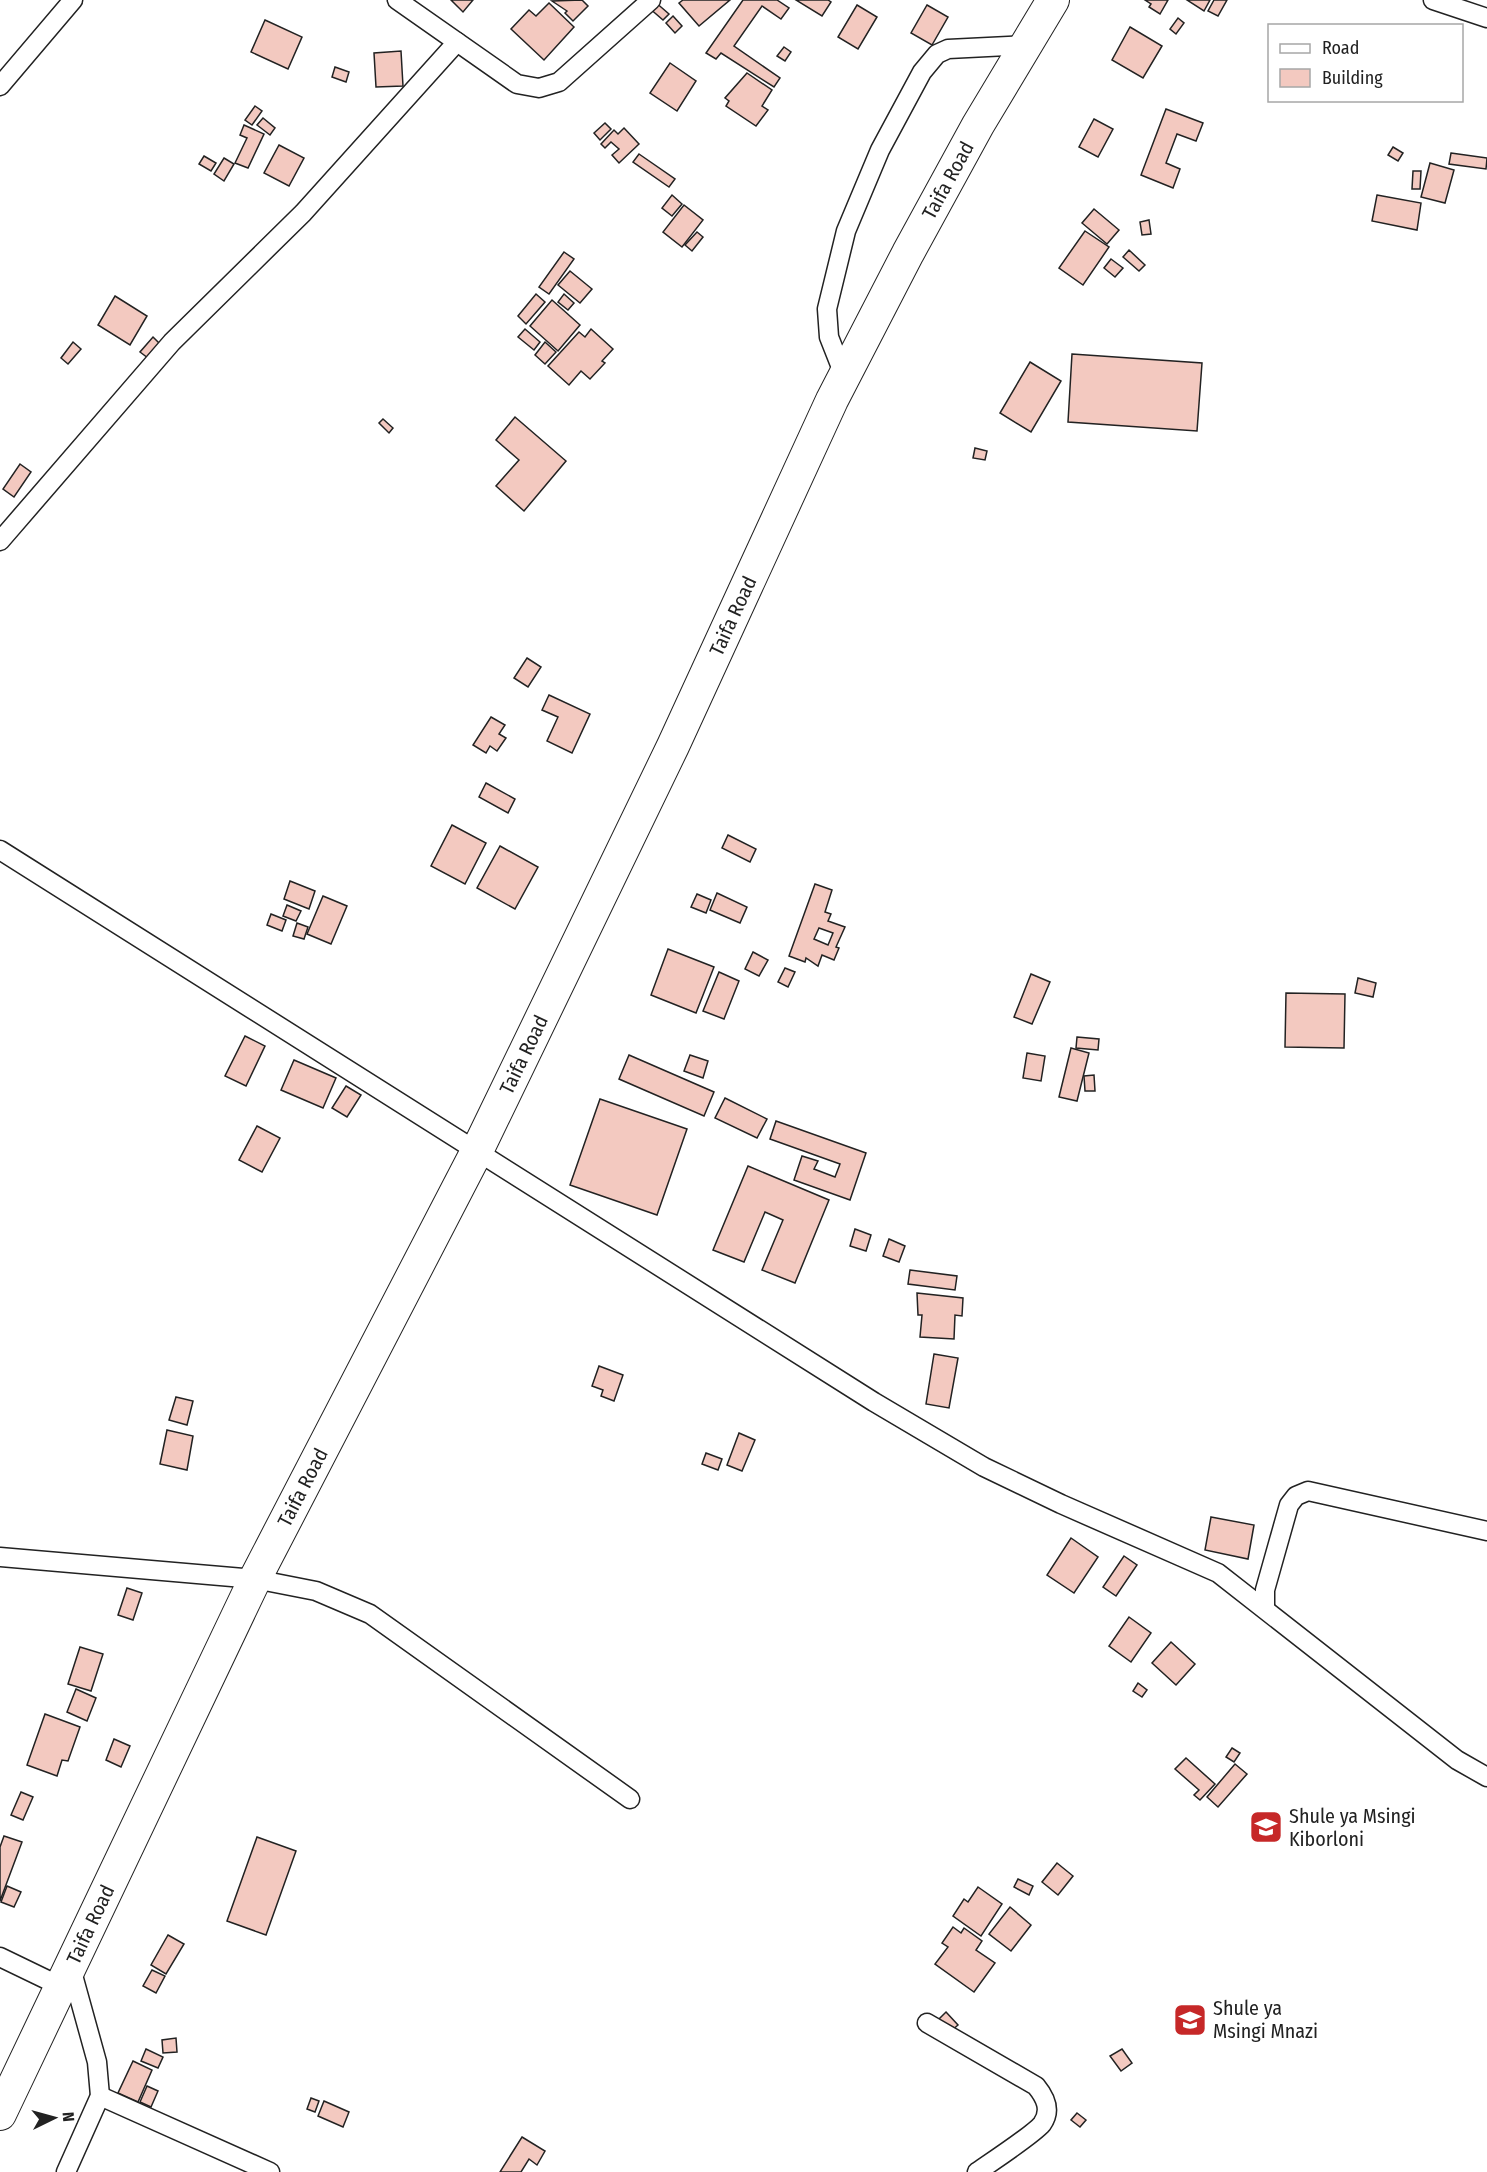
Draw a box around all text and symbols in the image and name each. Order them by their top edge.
legend [1268,24,1463,102]
text: Road [1322,37,1359,59]
text: Building [1322,67,1383,89]
street label: Taifa Road [917,137,979,223]
street label: Taifa Road [704,572,761,659]
street label: Taifa Road [494,1011,553,1098]
street label: Taifa Road [272,1444,333,1530]
place label: Shule ya Msingi Kiborloni [1289,1804,1416,1851]
school or university icon: Shule ya Msingi Kiborloni [1248,1809,1284,1845]
street label: Taifa Road [61,1881,119,1968]
place label: Shule ya Msingi Mnazi [1213,1996,1318,2043]
school or university icon: Shule ya Msingi Mnazi [1172,2002,1208,2038]
north arrow [24,2088,84,2148]
text: N [59,2111,78,2122]

